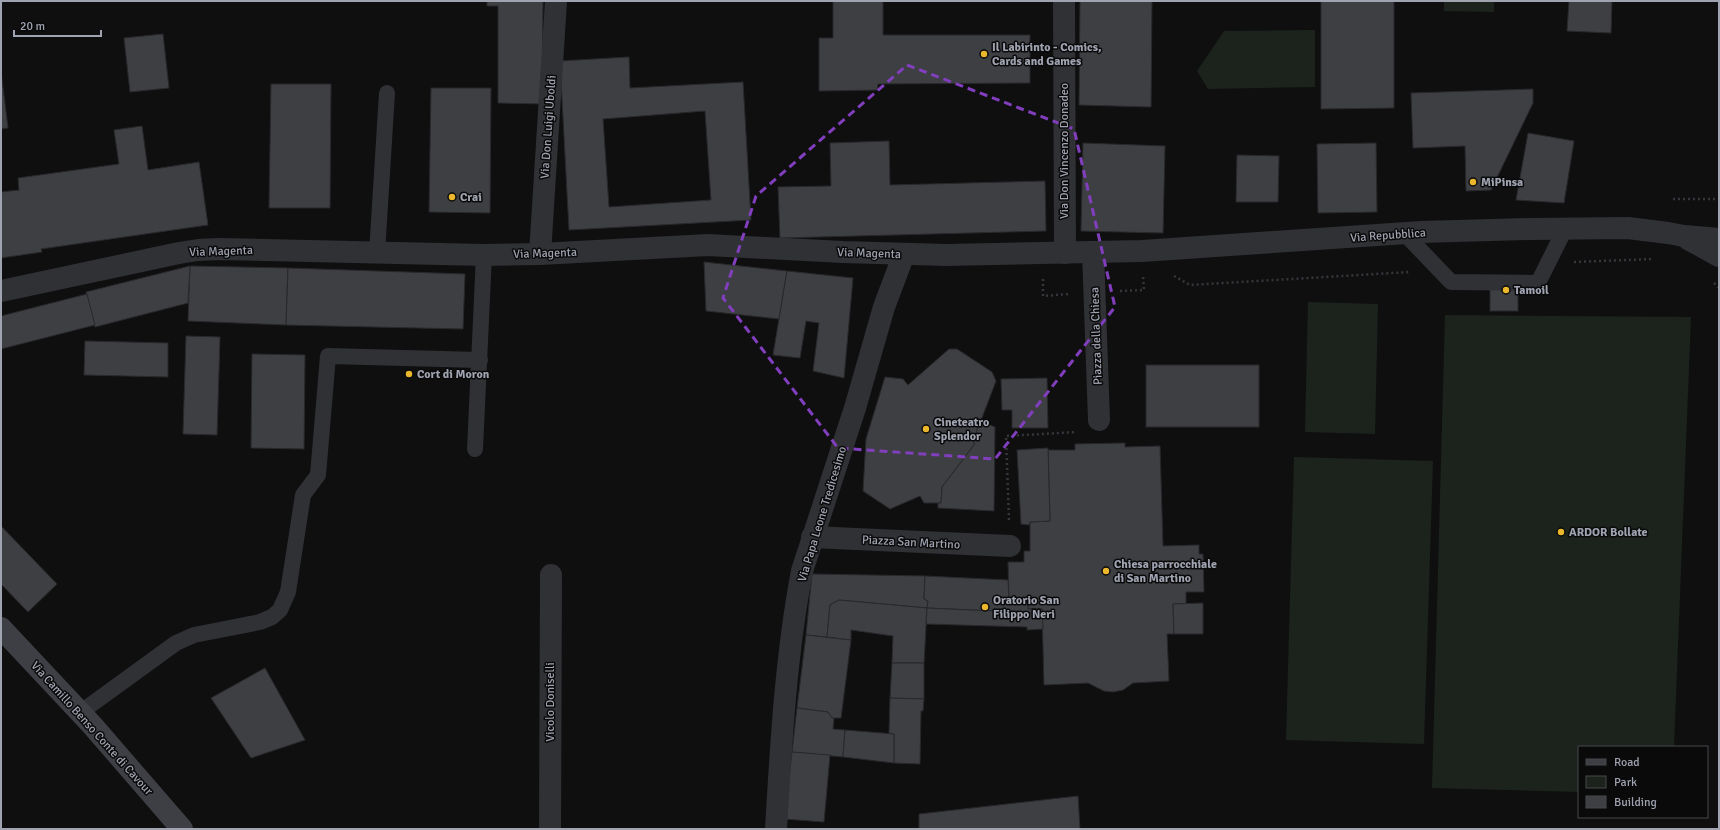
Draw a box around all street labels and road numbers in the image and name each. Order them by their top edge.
street label: Via Don Luigi Uboldi [537,75,560,179]
street label: Via Don Vincenzo Donadeo [1057,83,1072,219]
street label: Via Repubblica [1350,225,1426,246]
street label: Via Magenta [189,243,253,260]
street label: Via Magenta [513,245,577,262]
street label: Via Magenta [837,245,901,262]
street label: Piazza della Chiesa [1087,287,1106,385]
street label: Via Papa Leone Tredicesimo [795,445,850,584]
street label: Piazza San Martino [862,532,960,553]
street label: Via Camillo Benso Conte di Cavour [27,658,156,799]
street label: Vicolo Doniselli [543,662,558,742]

